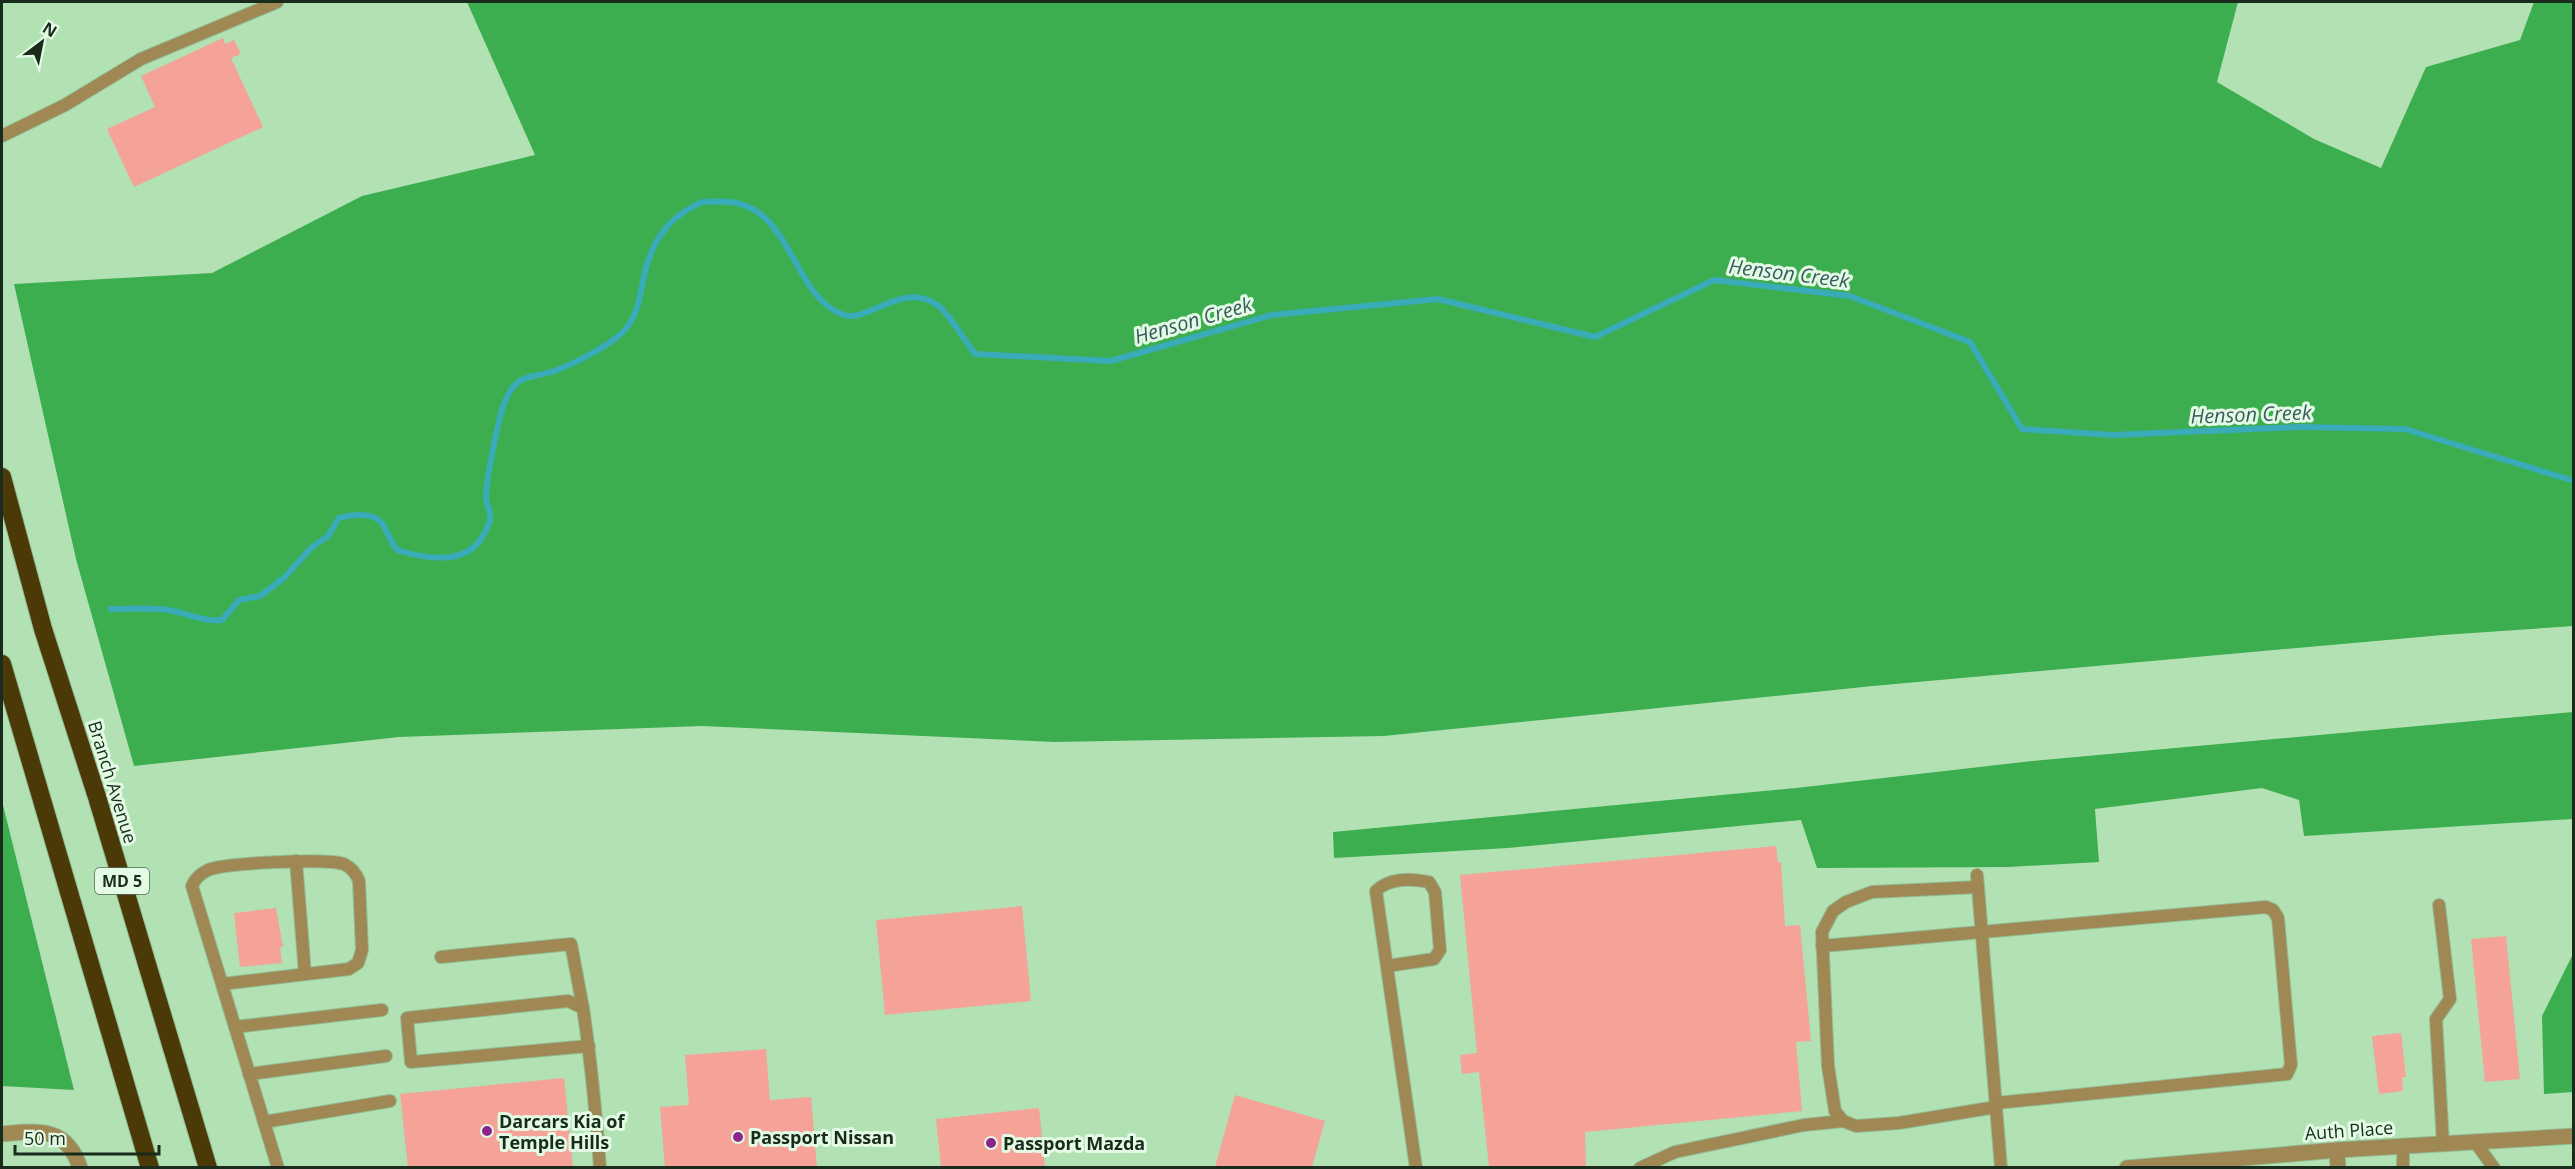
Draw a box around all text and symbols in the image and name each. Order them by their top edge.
north arrow [12,12,72,72]
text: N [39,17,61,42]
water label: Henson Creek [1727,252,1852,294]
water label: Henson Creek [1131,290,1256,350]
water label: Henson Creek [2190,398,2313,430]
street label: Branch Avenue [83,718,143,846]
road number: MD 5 [95,868,149,894]
place label: Darcars Kia of Temple Hills [499,1109,625,1154]
street label: Auth Place [2304,1115,2394,1145]
scale bar [15,1118,159,1156]
marker: Darcars Kia of Temple Hills [480,1124,494,1138]
place label: Passport Nissan [750,1125,894,1149]
text: 50 m [24,1126,66,1150]
marker: Passport Nissan [731,1130,745,1144]
place label: Passport Mazda [1003,1131,1145,1155]
marker: Passport Mazda [984,1136,998,1150]

